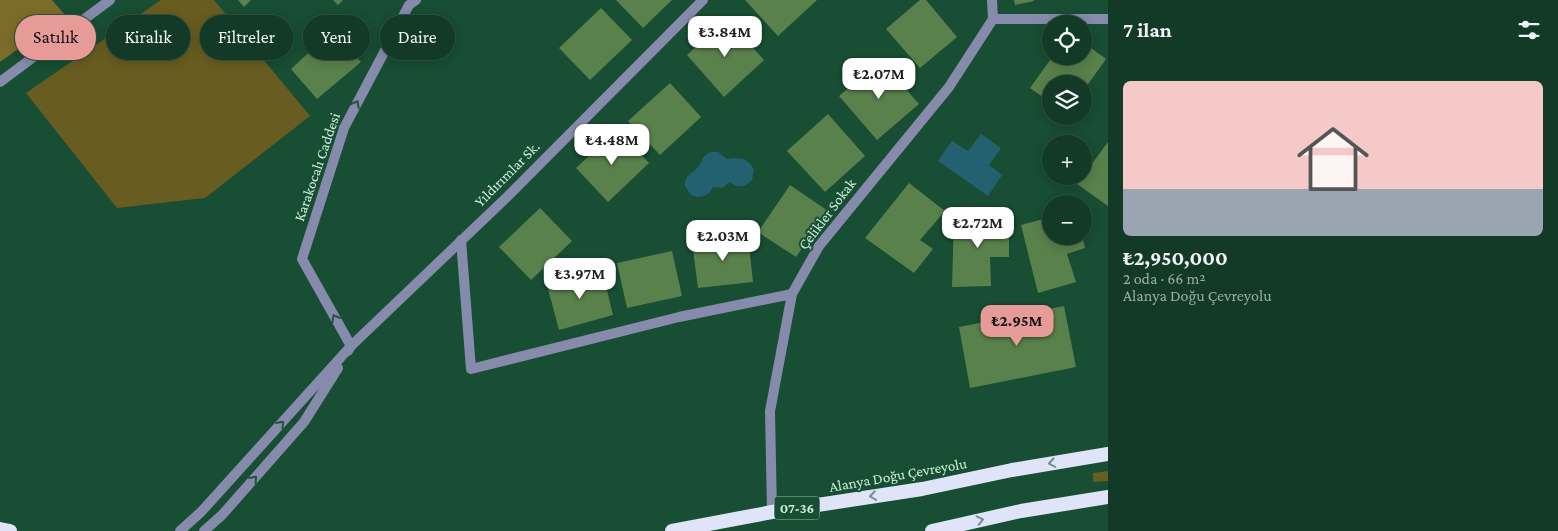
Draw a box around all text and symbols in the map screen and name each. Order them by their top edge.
chip: Satılık [15,15,96,60]
chip: Kiralık [106,15,190,60]
chip: Filtreler [200,15,293,60]
chip: Yeni [303,15,370,60]
chip: Daire [380,15,455,60]
pin: ₺3.84M [684,15,766,58]
map controls [1042,15,1092,245]
button: locate [1042,15,1092,65]
icon: filters [1515,16,1543,44]
text: 7 ilan [1123,18,1172,42]
text: ₺3.84M [699,23,751,40]
pin: ₺2.07M [838,58,920,100]
text: ₺2.07M [853,65,905,82]
button: layers [1042,75,1092,125]
one-way arrow [350,101,360,110]
street label: Karakocalı Caddesi [291,111,343,223]
icon: home [1288,114,1378,204]
pin: ₺4.48M [571,124,653,166]
text: ₺4.48M [585,131,639,148]
button: + [1042,135,1092,185]
street label: Yıldırımlar Sk. [471,138,543,210]
street label: Çelikler Sokak [795,175,860,253]
button: − [1042,195,1092,245]
pin: ₺2.72M [937,206,1019,249]
text: ₺2.72M [953,214,1003,231]
pin: ₺2.03M [682,220,764,262]
text: ₺2.03M [697,227,749,244]
text: ₺2,950,000 [1123,246,1228,270]
pin: ₺3.97M [539,258,621,300]
text: ₺3.97M [555,265,605,282]
text: 2 oda · 66 m² [1123,270,1206,287]
text: Alanya Doğu Çevreyolu [1123,287,1272,304]
pin: ₺2.95M [976,304,1058,347]
text: ₺2.95M [992,312,1042,329]
one-way arrow [332,314,342,323]
one-way arrow [275,421,284,430]
street label: Alanya Doğu Çevreyolu [828,455,968,496]
one-way arrow [1047,458,1056,468]
one-way arrow [248,475,257,484]
one-way arrow [869,491,878,501]
road number: 07-36 [774,496,820,520]
one-way arrow [975,515,984,526]

